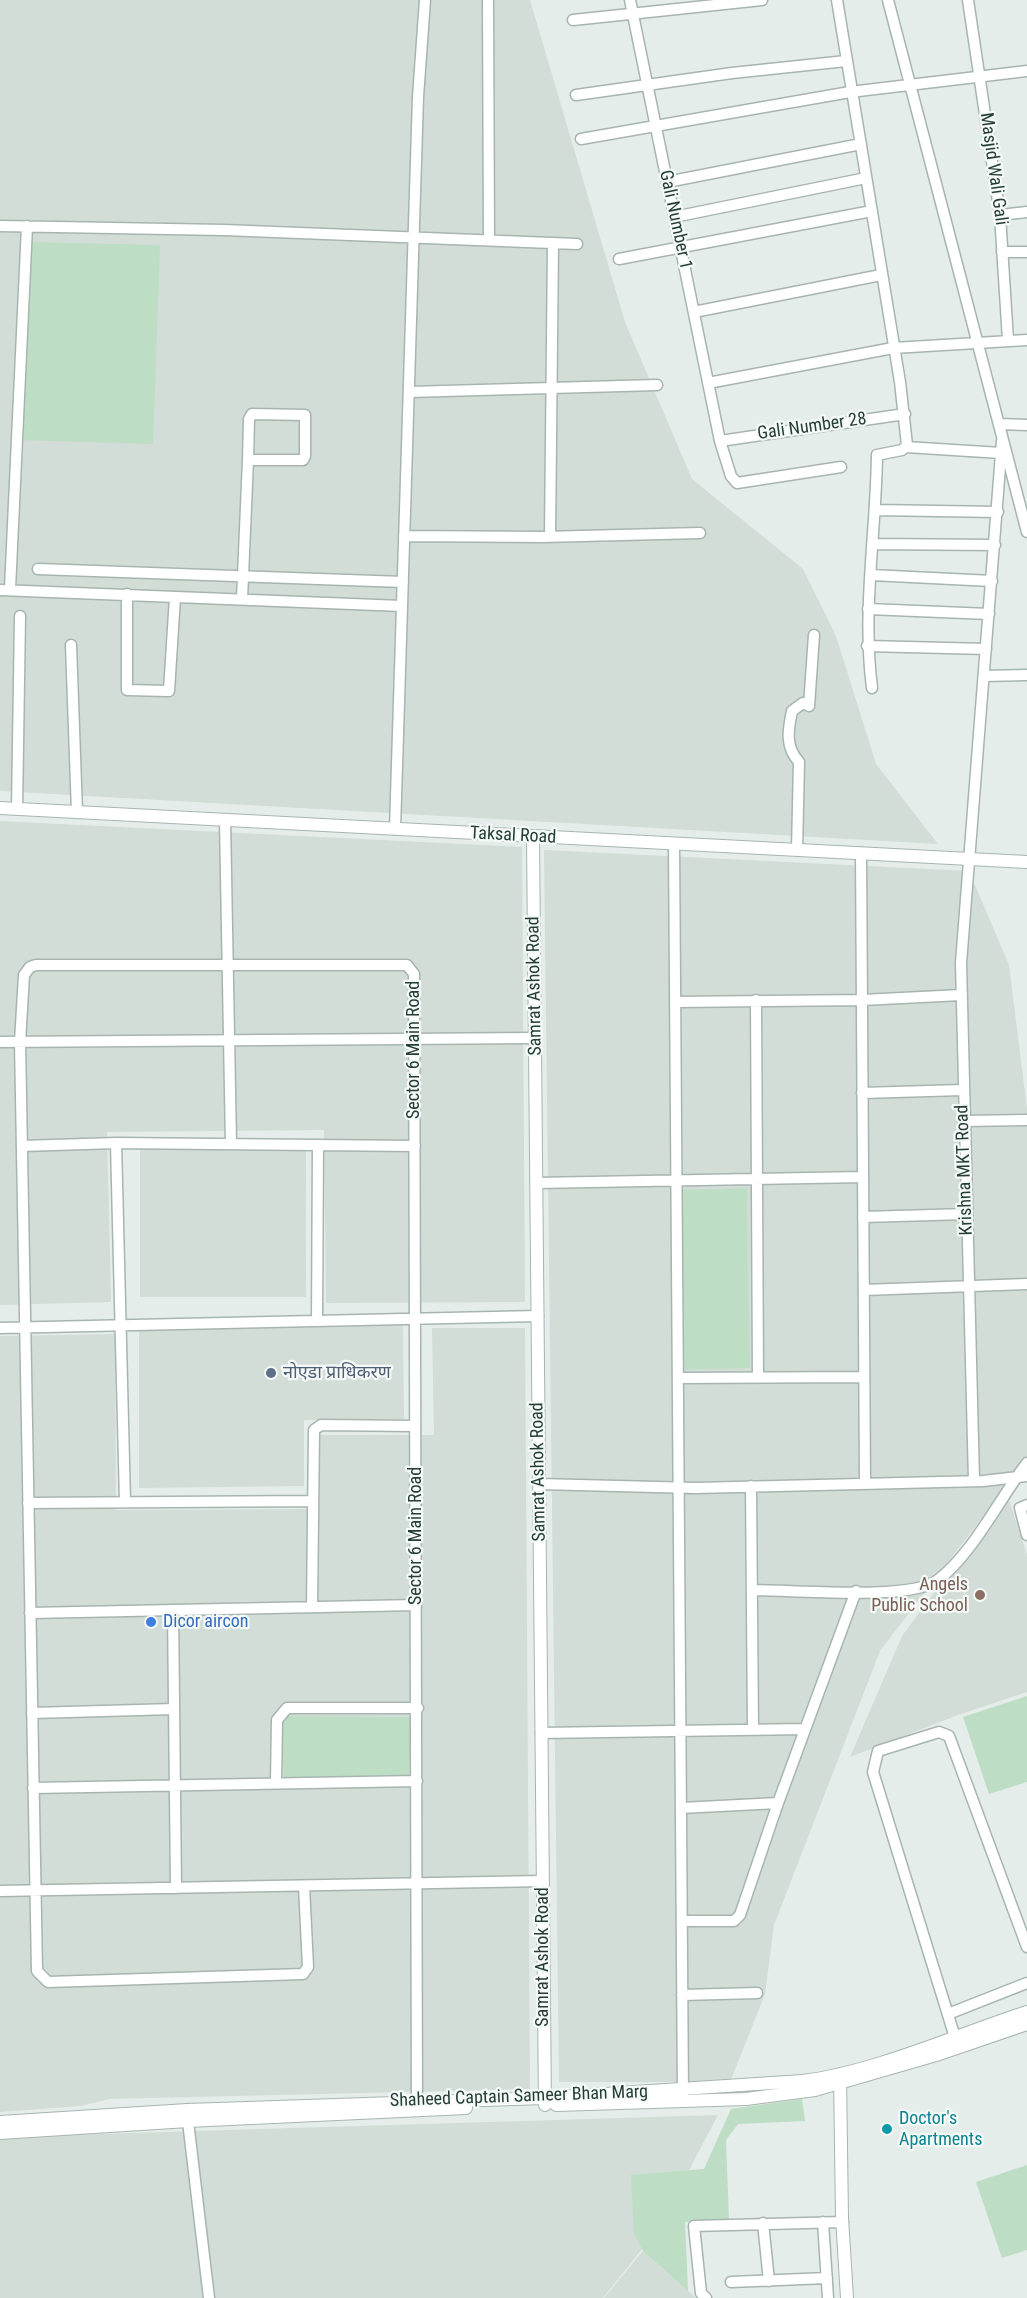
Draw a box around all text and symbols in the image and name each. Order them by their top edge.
street label: Masjid Wali Gali [974,111,1012,227]
street label: Gali Number 1 [654,168,696,272]
street label: Gali Number 28 [756,409,868,445]
street label: Taksal Road [469,823,557,849]
street label: Samrat Ashok Road [523,916,547,1056]
street label: Sector 6 Main Road [403,981,425,1119]
street label: Krishna MKT Road [952,1104,978,1236]
place label: नोएडा प्राधिकरण [283,1362,391,1384]
marker: नोएडा प्राधिकरण [264,1366,278,1380]
street label: Samrat Ashok Road [527,1402,551,1542]
street label: Sector 6 Main Road [405,1467,427,1605]
place label: Angels Public School [871,1574,968,1616]
marker: Angels Public School [973,1588,987,1602]
place label: Dicor aircon [163,1611,249,1633]
marker: Dicor aircon [144,1615,158,1629]
street label: Samrat Ashok Road [532,1887,554,2027]
street label: Shaheed Captain Sameer Bhan Marg [390,2082,648,2112]
place label: Doctor's Apartments [899,2108,982,2150]
marker: Doctor's Apartments [880,2122,894,2136]

